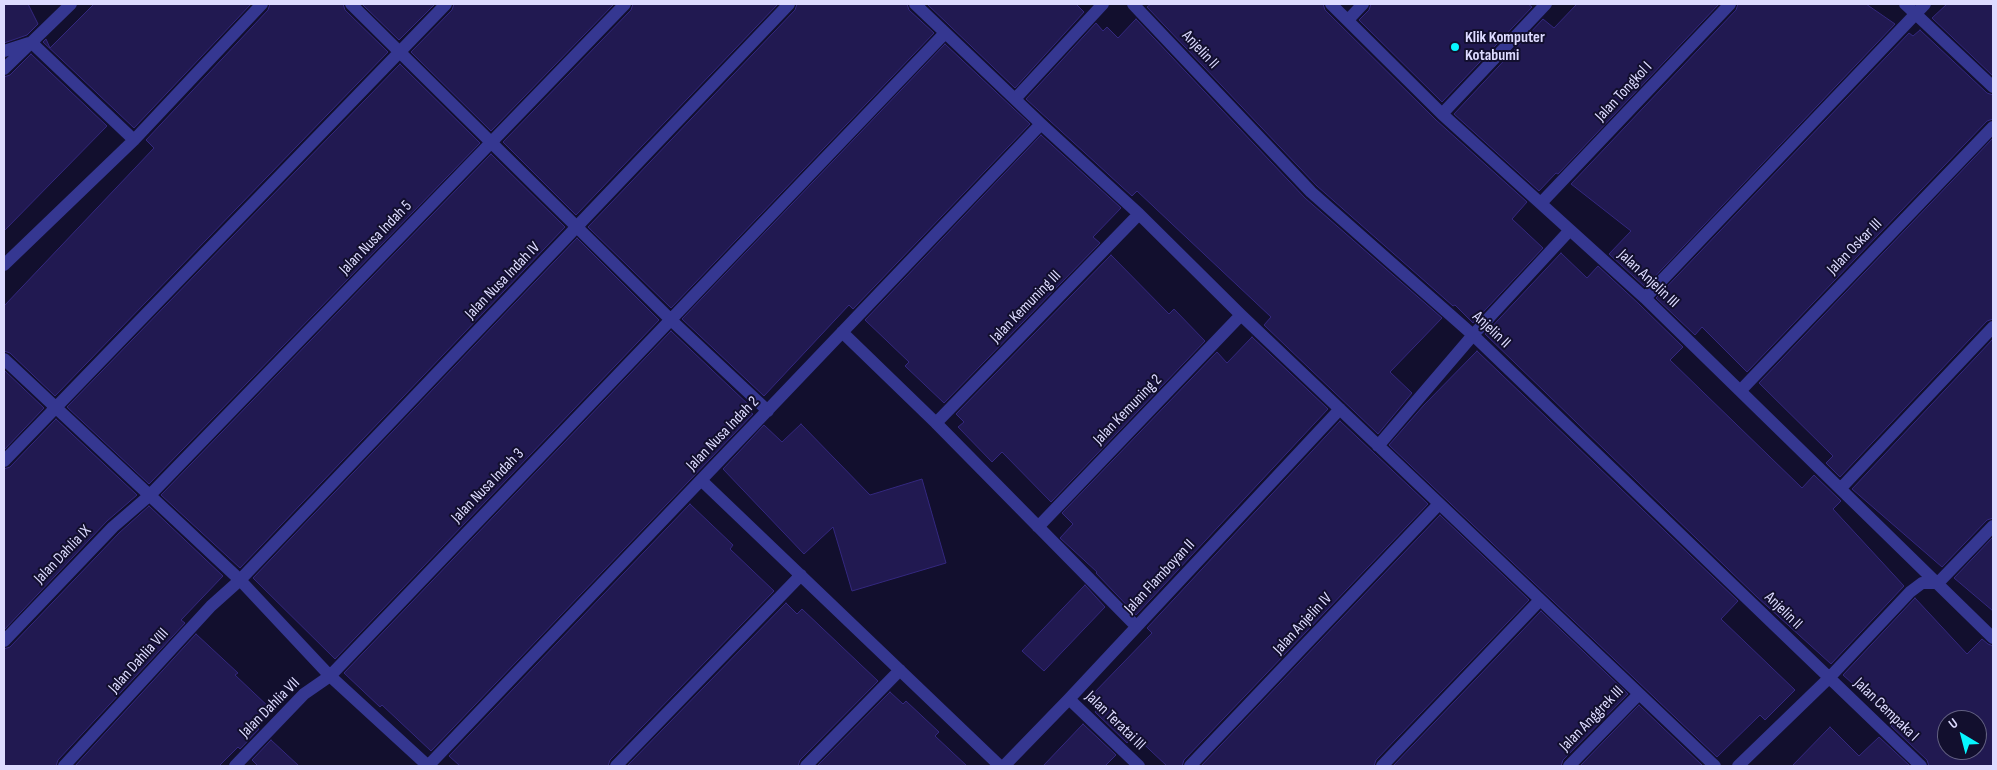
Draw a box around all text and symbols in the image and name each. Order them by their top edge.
street label: Anjelin II [1177,27,1223,73]
place label: Klik Komputer Kotabumi [1465,28,1545,66]
marker: Klik Komputer Kotabumi [1449,41,1461,53]
street label: Jalan Tongkol I [1592,58,1656,126]
street label: Jalan Nusa Indah 5 [336,197,416,279]
street label: Jalan Oskar III [1824,215,1886,279]
street label: Jalan Nusa Indah IV [461,238,545,324]
street label: Jalan Anjelin III [1613,246,1683,312]
street label: Jalan Kemuning III [987,267,1065,347]
street label: Anjelin II [1468,307,1514,353]
street label: Jalan Kemuning 2 [1090,371,1166,449]
street label: Jalan Nusa Indah 2 [683,393,763,475]
street label: Jalan Nusa Indah 3 [448,445,528,527]
street label: Jalan Dahlia IX [30,522,96,588]
street label: Jalan Flamboyan II [1121,536,1199,618]
street label: Anjelin II [1760,588,1806,634]
street label: Jalan Anjelin IV [1270,589,1336,659]
street label: Jalan Dahlia VIII [105,625,173,697]
street label: Jalan Dahlia VII [236,674,304,742]
street label: Jalan Cempaka I [1849,674,1923,746]
street label: Jalan Anggrek III [1556,682,1628,756]
street label: Jalan Teratai III [1081,688,1149,754]
north arrow [1937,710,1987,760]
text: U [1945,714,1961,732]

